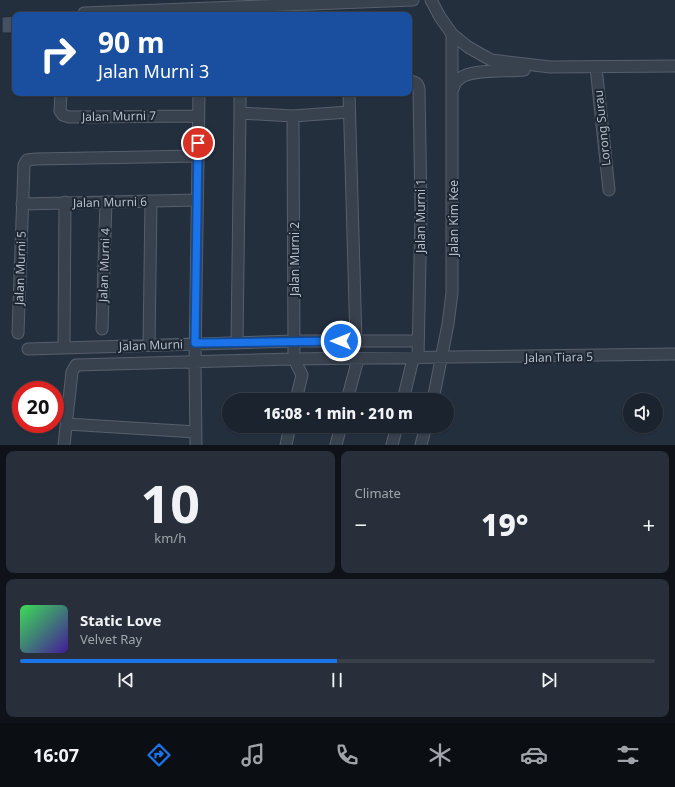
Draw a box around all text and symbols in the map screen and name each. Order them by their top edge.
text: 90 m [98,23,165,61]
icon: right [32,28,84,80]
text: Jalan Murni 3 [98,59,209,83]
street label: Lorong Surau [590,89,614,167]
street label: Jalan Murni 7 [81,107,156,125]
pin [181,126,215,160]
icon: arrive [187,132,209,154]
street label: Jalan Murni 1 [412,179,429,254]
street label: Jalan Kim Kee [445,180,462,257]
street label: Jalan Murni 6 [72,193,147,211]
street label: Jalan Murni 2 [286,222,303,297]
street label: Jalan Murni 4 [94,228,114,303]
street label: Jalan Murni 5 [10,231,30,306]
position arrow [320,320,362,362]
street label: Jalan Murni [118,335,183,355]
street label: Jalan Tiara 5 [524,348,593,366]
speed limit sign: 20 [12,381,64,433]
map controls [623,393,663,433]
button: sound [623,393,663,433]
text: 16:08 · 1 min · 210 m [263,403,413,423]
text: 10 [141,467,200,538]
text: Climate [355,484,401,502]
text: 19° [481,504,528,545]
text: − [355,509,367,539]
text: + [642,509,655,539]
text: km/h [154,529,186,547]
text: Static Love [80,610,161,630]
text: Velvet Ray [80,630,142,648]
icon: previous [115,669,137,691]
icon: pause [326,669,348,691]
icon: next [538,669,560,691]
icon: directions [145,741,173,769]
icon: music [239,741,267,769]
icon: phone [333,741,361,769]
icon: climate [426,741,454,769]
icon: car [520,741,548,769]
icon: filters [614,741,642,769]
text: 16:07 [33,743,79,767]

